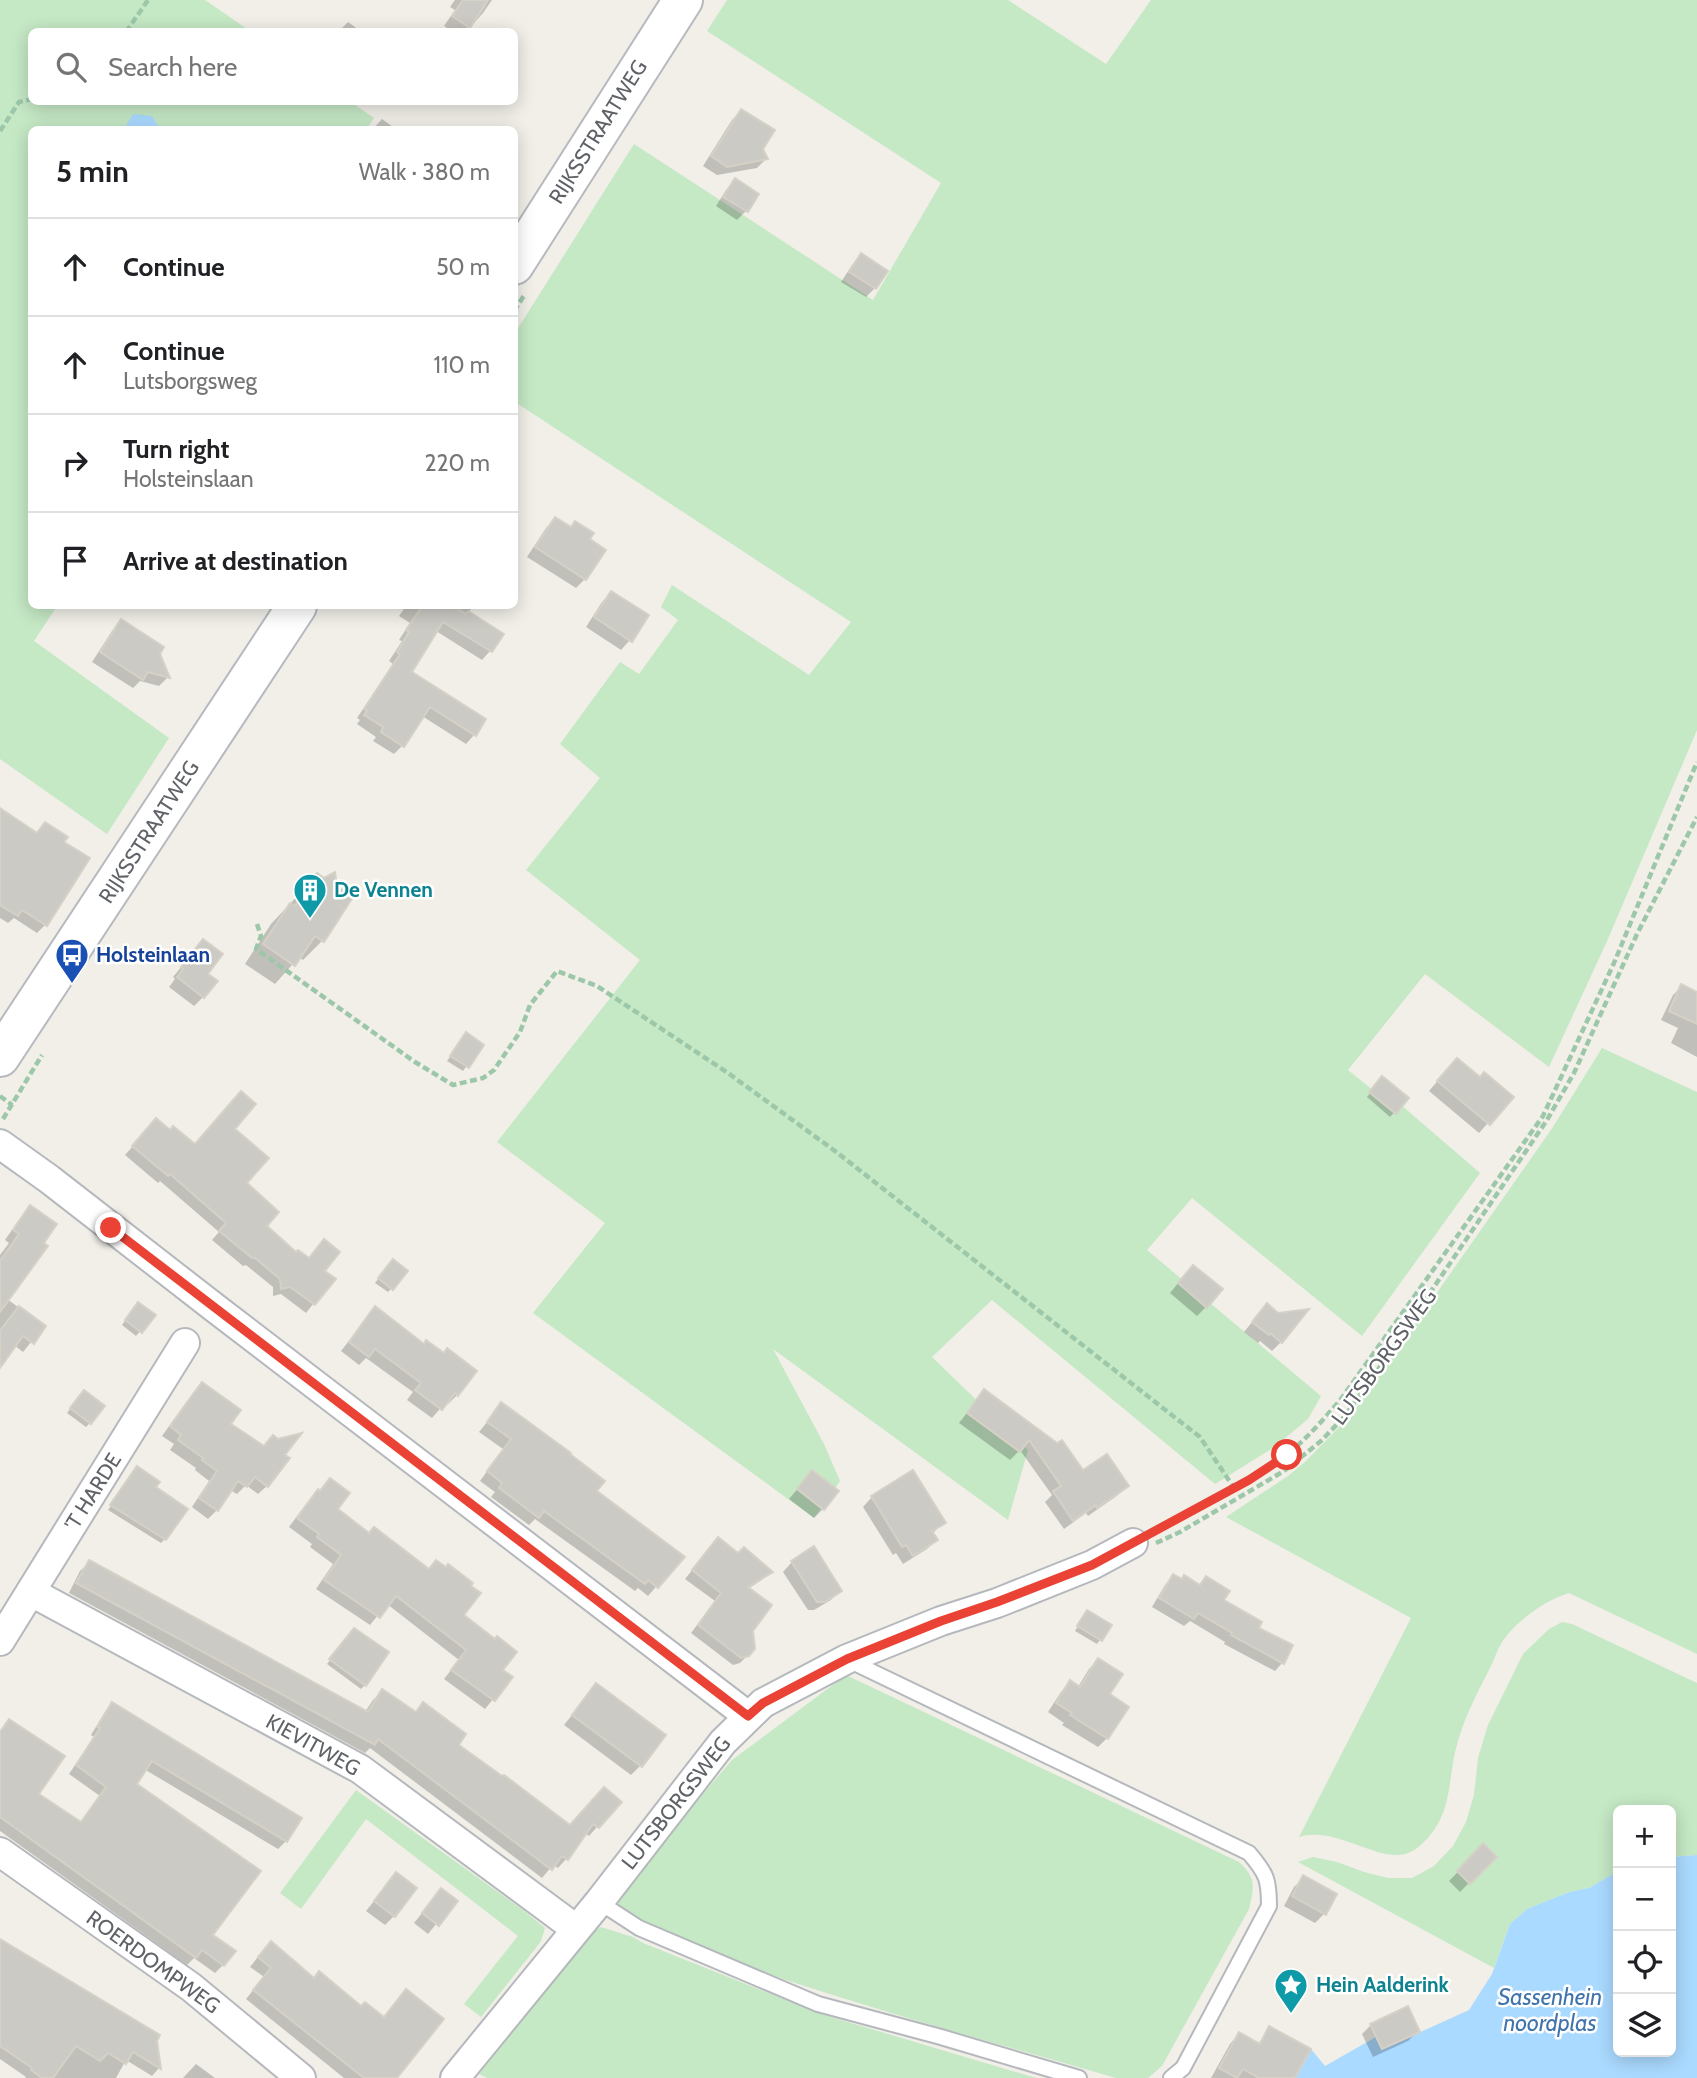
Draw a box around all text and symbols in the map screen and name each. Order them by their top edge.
search box [28,28,518,105]
icon: search [52,48,90,86]
text: Search here [108,51,237,83]
street label: RIJKSSTRAATWEG [543,55,652,208]
text: 5 min [56,153,129,190]
text: Walk · 380 m [359,158,490,186]
icon: ahead [56,248,94,286]
text: Continue [123,251,225,283]
text: 50 m [436,253,490,281]
text: Continue [123,335,225,367]
icon: ahead [56,346,94,384]
text: 110 m [434,351,490,379]
text: Lutsborgsweg [123,367,257,395]
text: Turn right [123,433,229,465]
icon: right [56,444,94,482]
text: 220 m [424,449,490,477]
text: Holsteinslaan [123,465,254,493]
icon: arrive [56,542,94,580]
text: Arrive at destination [123,545,348,577]
street label: RIJKSSTRAATWEG [93,756,204,908]
building icon: De Vennen [291,871,329,920]
place label: De Vennen [334,877,433,902]
bus stop icon: Holsteinlaan [53,936,91,985]
place label: Holsteinlaan [96,942,210,967]
route end [95,1212,126,1243]
street label: LUTSBORGSWEG [1326,1284,1441,1430]
route start [1271,1439,1302,1470]
street label: 'T HARDE [59,1448,126,1535]
street label: KIEVITWEG [262,1709,365,1781]
street label: LUTSBORGSWEG [616,1731,735,1874]
map controls [1613,1805,1676,2057]
button: + [1613,1805,1676,1868]
button: − [1613,1868,1676,1931]
street label: ROERDOMPWEG [82,1905,225,2018]
button: locate [1613,1931,1676,1994]
place icon: Hein Aalderink [1272,1966,1310,2015]
place label: Hein Aalderink [1316,1972,1450,1997]
water label: Sassenhein noordplas [1498,1983,1602,2037]
button: layers [1613,1994,1676,2057]

